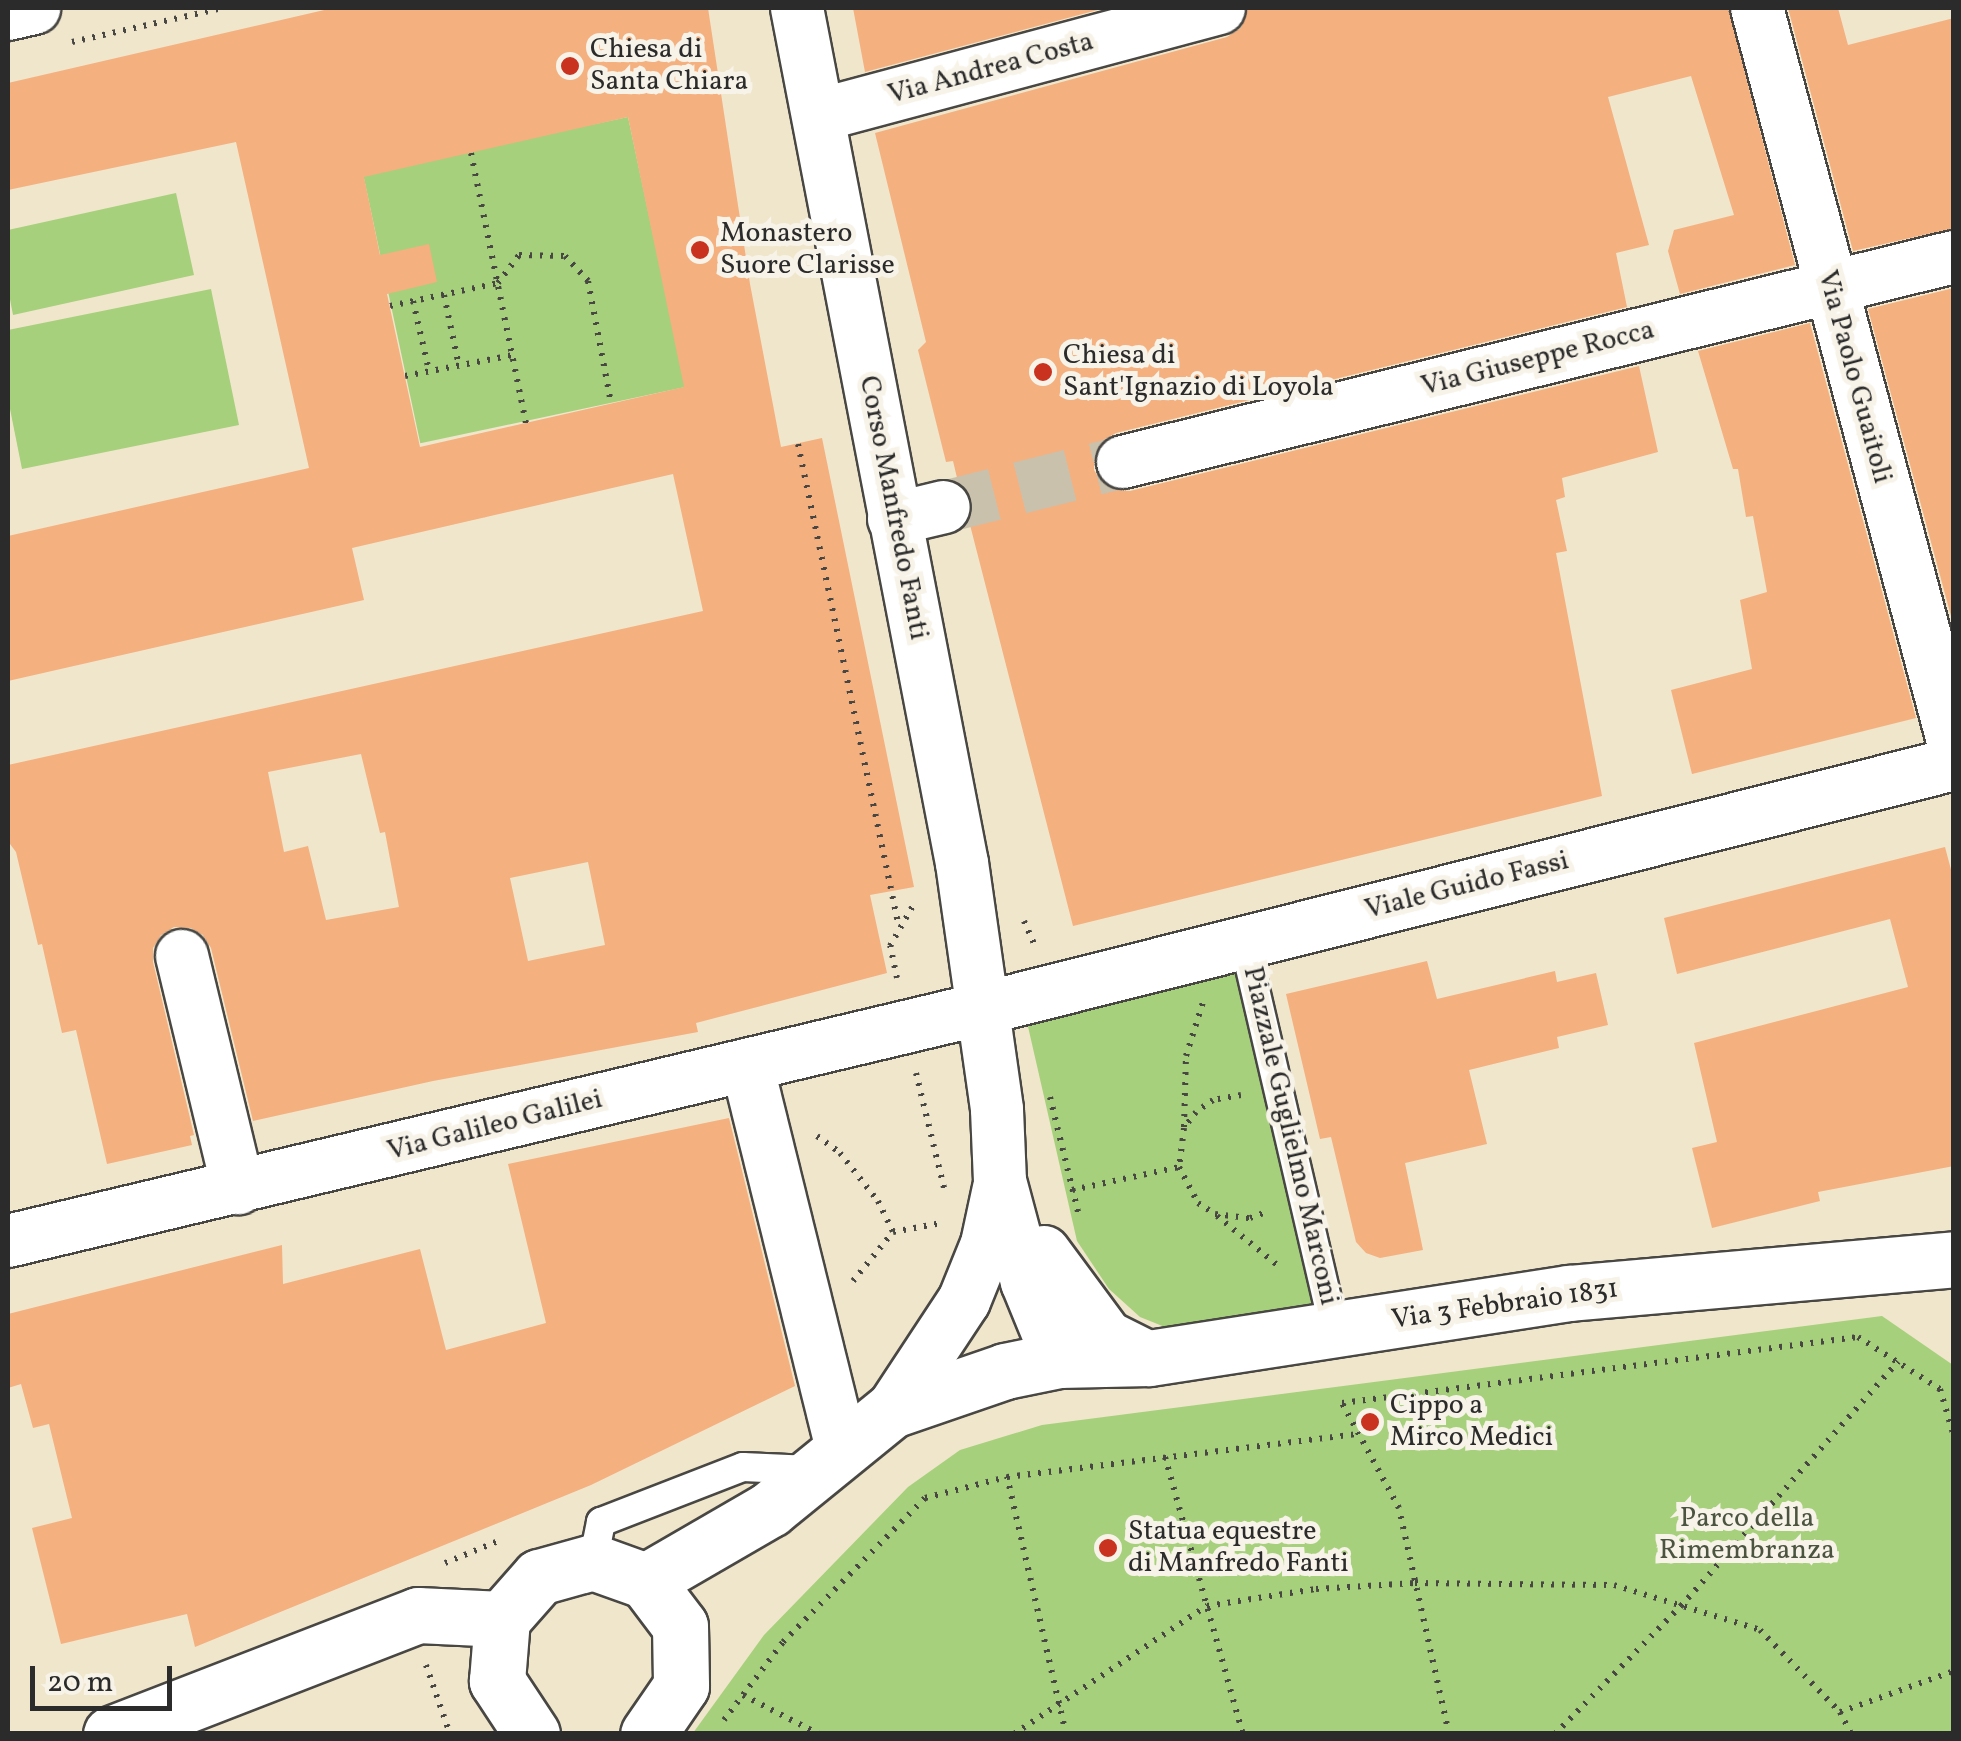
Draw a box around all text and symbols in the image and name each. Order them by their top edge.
street label: Via Andrea Costa [885,25,1097,113]
place label: Chiesa di Santa Chiara [590,33,749,99]
marker: Chiesa di Santa Chiara [559,55,581,77]
place label: Monastero Suore Clarisse [720,217,895,283]
marker: Monastero Suore Clarisse [689,239,711,261]
street label: Via Paolo Guaitoli [1809,267,1899,487]
street label: Via Giuseppe Rocca [1418,314,1658,404]
place label: Chiesa di Sant'Ignazio di Loyola [1063,339,1334,405]
marker: Chiesa di Sant'Ignazio di Loyola [1032,361,1054,383]
street label: Corso Manfredo Fanti [851,373,935,643]
street label: Viale Guido Fassi [1362,844,1572,928]
street label: Piazzale Guglielmo Marconi [1235,963,1345,1309]
street label: Via Galileo Galilei [384,1083,606,1169]
street label: Via 3 Febbraio 1831 [1389,1272,1621,1338]
place label: Cippo a Mirco Medici [1390,1389,1553,1455]
marker: Cippo a Mirco Medici [1359,1411,1381,1433]
park label: Parco della Rimembranza [1659,1502,1835,1568]
place label: Statua equestre di Manfredo Fanti [1128,1515,1349,1581]
marker: Statua equestre di Manfredo Fanti [1097,1537,1119,1559]
scale bar [35,1646,178,1708]
text: 20 m [47,1662,113,1704]

